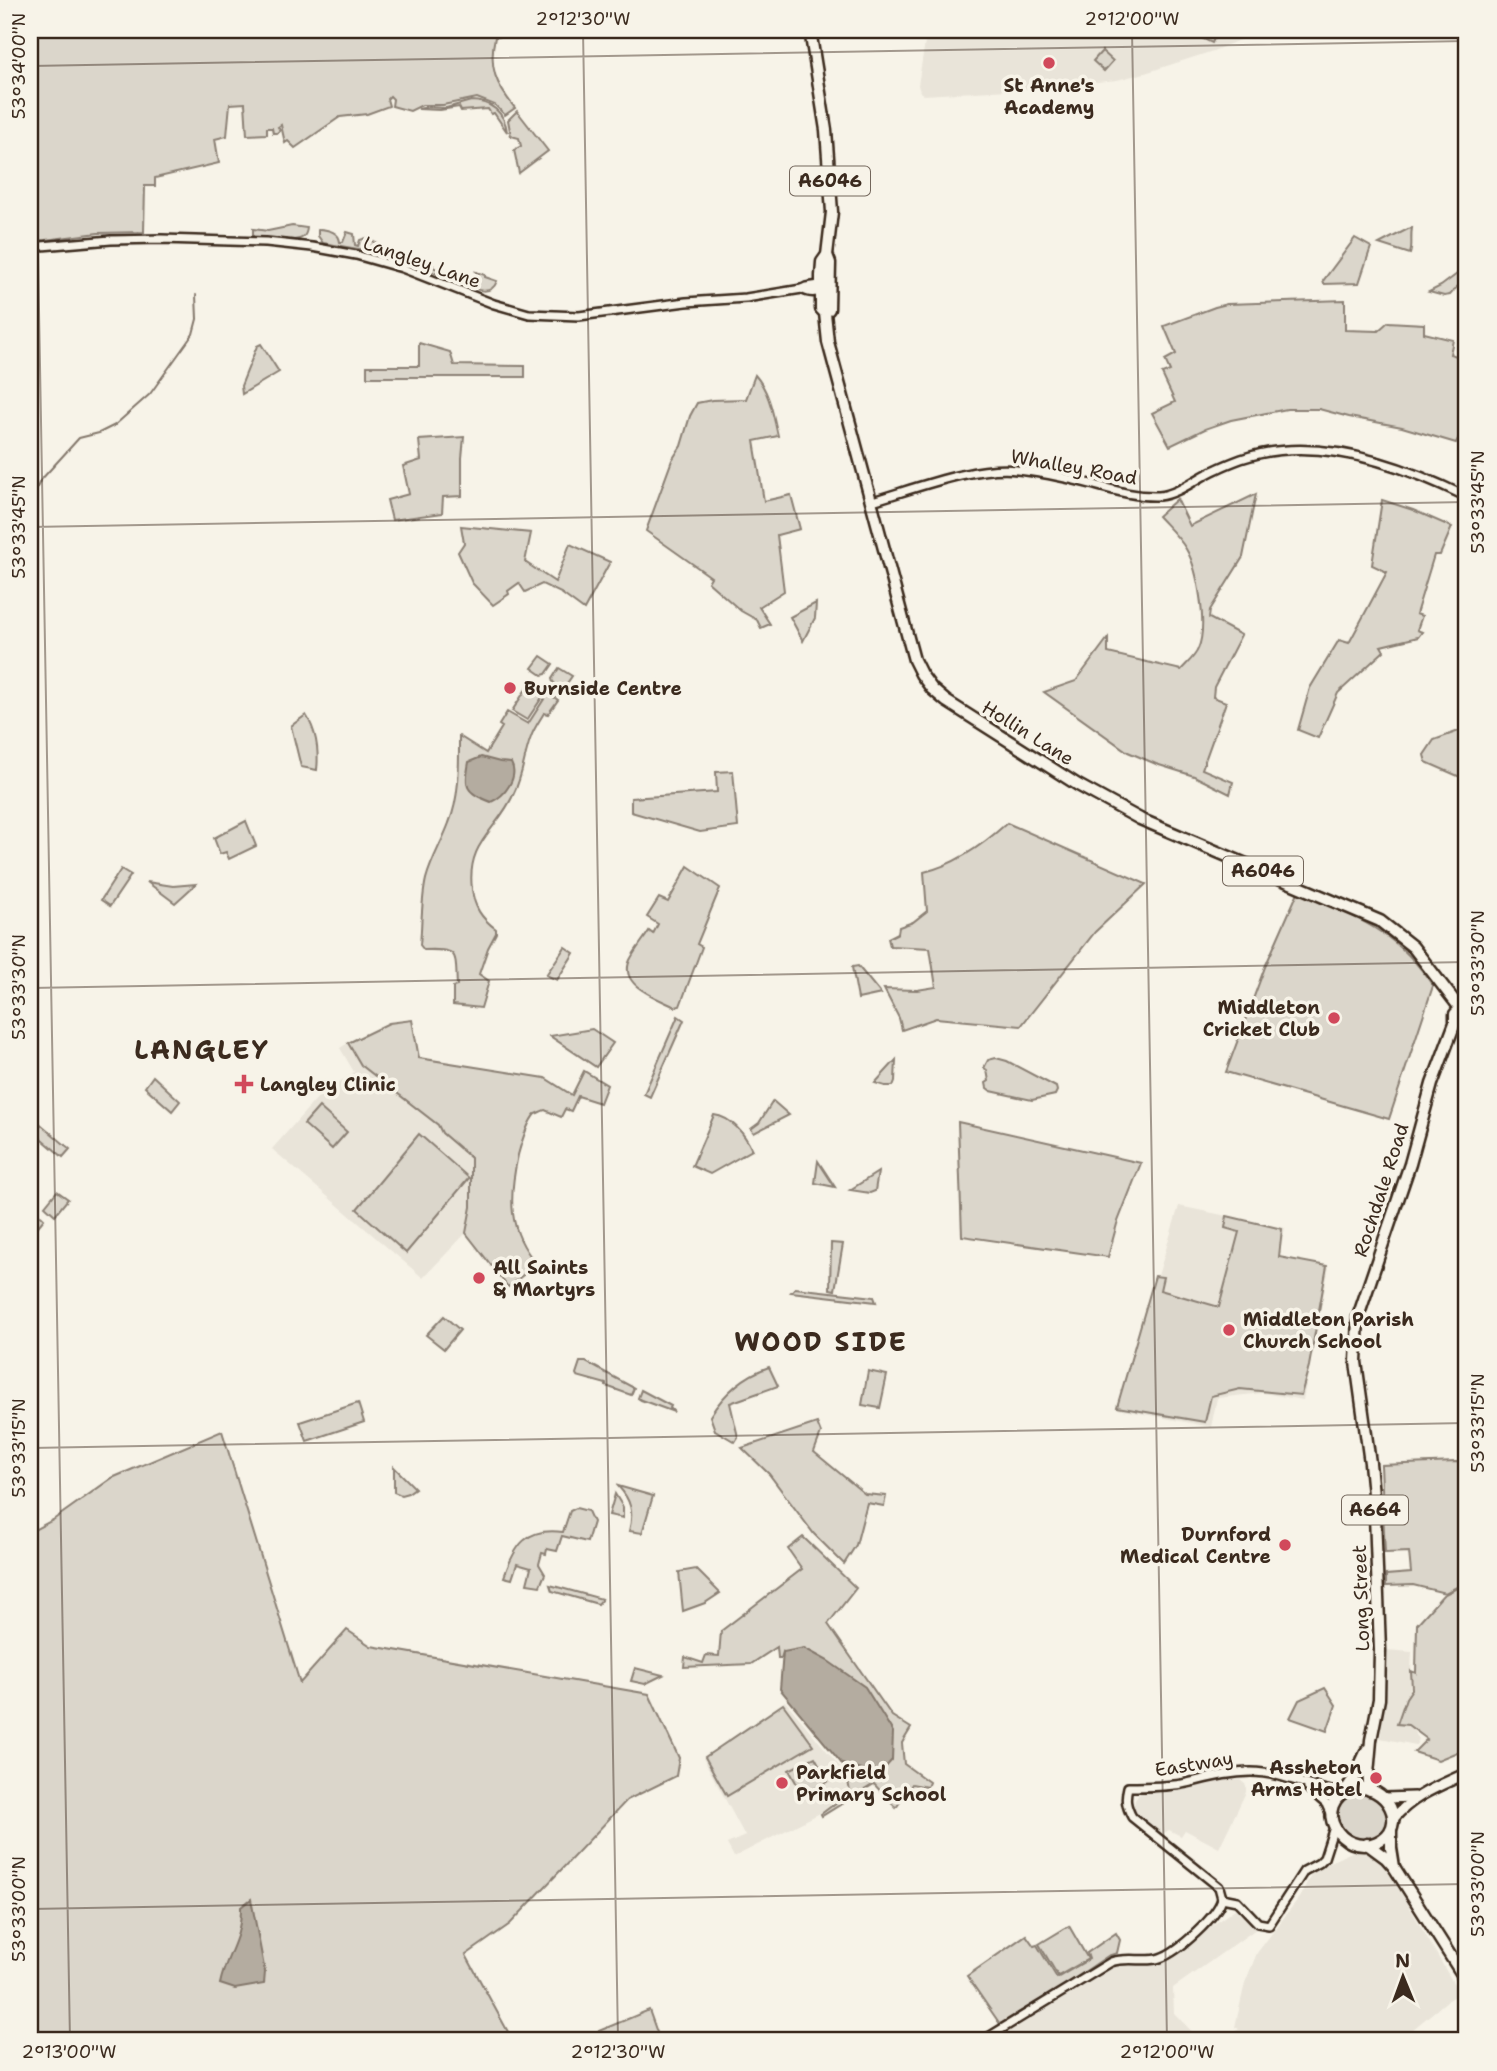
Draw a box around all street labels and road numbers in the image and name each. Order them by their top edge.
road number: A6046 [790,166,870,196]
street label: Langley Lane [360,230,484,294]
street label: Whalley Road [1009,444,1139,490]
street label: Hollin Lane [977,695,1079,771]
road number: A6046 [1223,856,1303,886]
street label: Rochdale Road [1348,1120,1414,1260]
road number: A664 [1342,1496,1408,1525]
street label: Long Street [1347,1544,1375,1652]
street label: Eastway [1153,1745,1235,1783]

